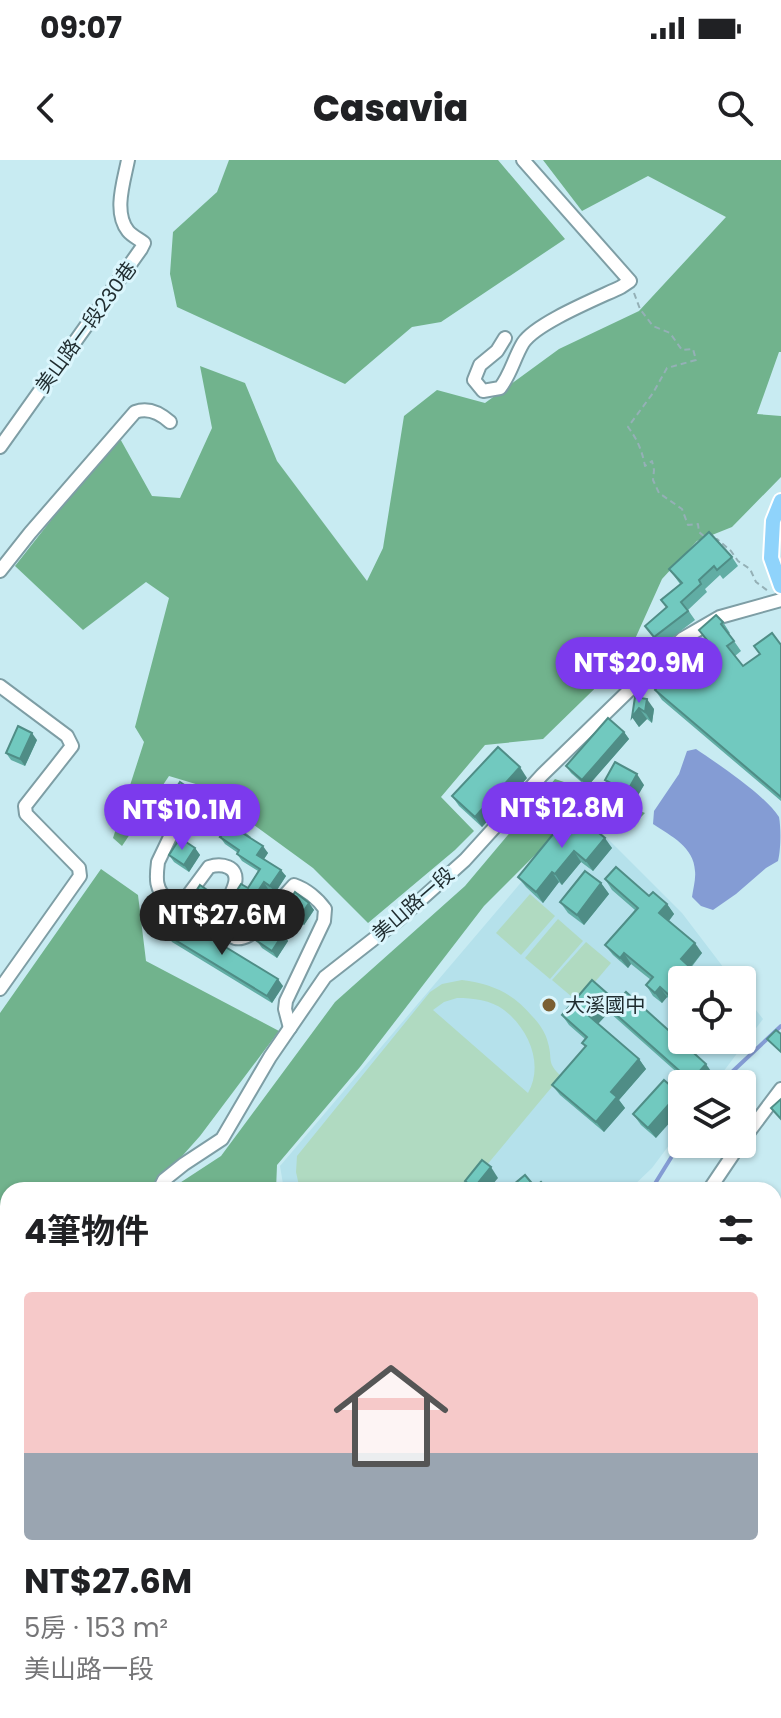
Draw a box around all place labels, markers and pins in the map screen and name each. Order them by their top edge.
pin: NT$20.9M [556,637,722,705]
pin: NT$12.8M [479,782,645,850]
pin: NT$10.1M [99,784,265,852]
pin: NT$27.6M [139,889,305,957]
place label: 大溪國中 [565,991,645,1019]
marker: 大溪國中 [540,996,558,1014]

